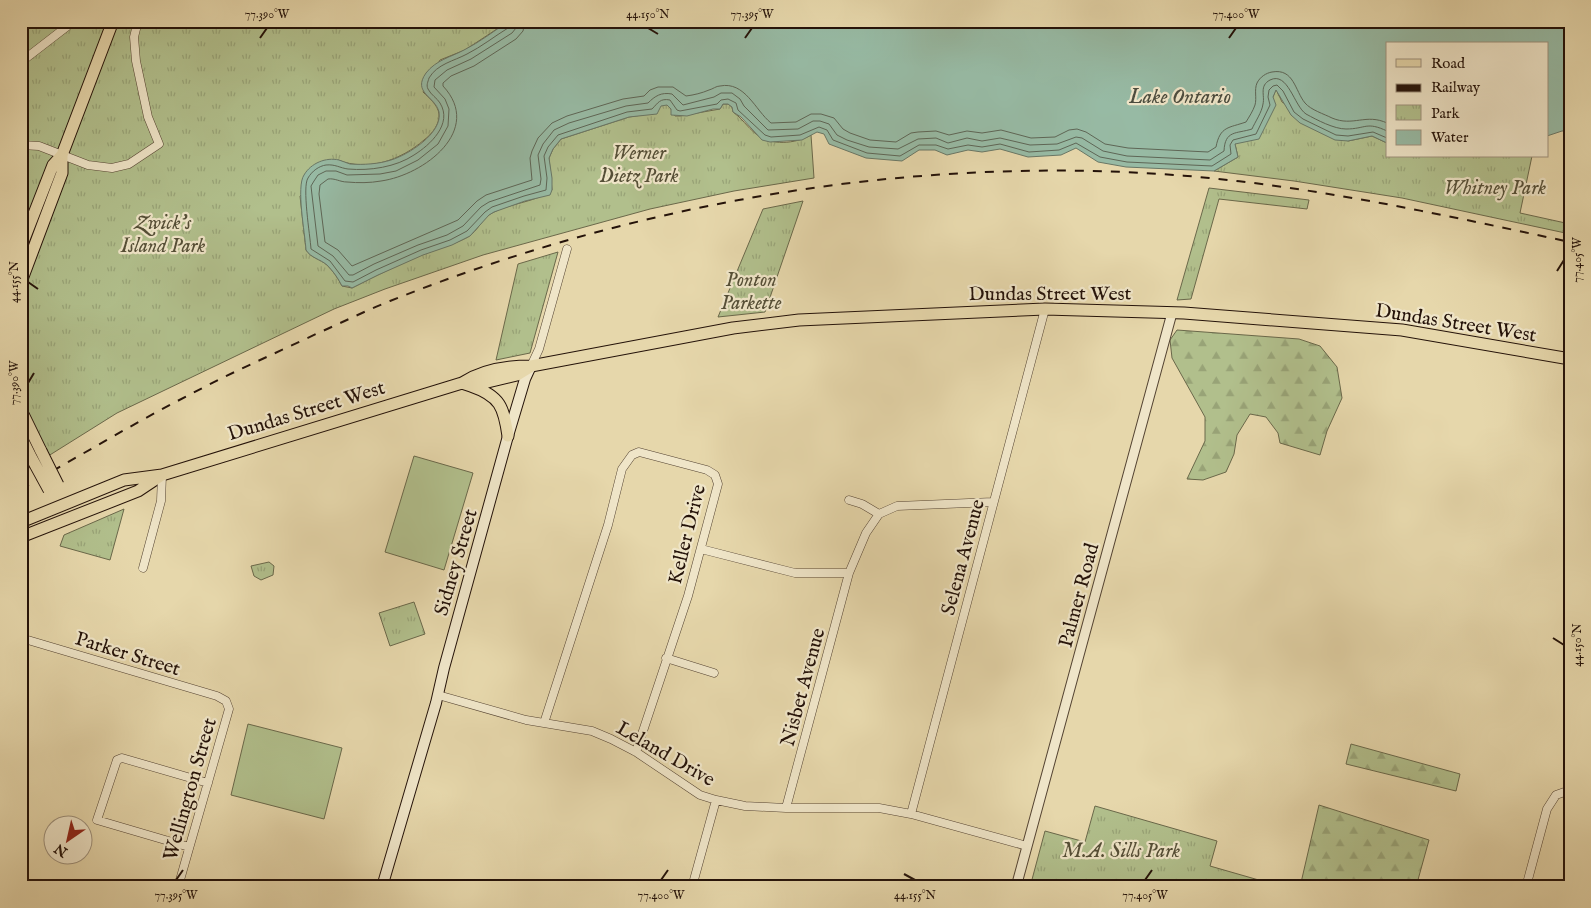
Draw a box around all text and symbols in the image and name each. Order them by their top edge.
text: 77.390°W [245,7,290,22]
text: 44.150°N [626,7,670,22]
text: 77.395°W [730,7,774,22]
text: 77.400°W [1213,7,1260,22]
legend [1386,42,1548,158]
text: Road [1431,54,1466,73]
text: Railway [1431,78,1481,97]
water label: Lake Ontario [1128,84,1231,111]
text: Park [1431,104,1461,123]
text: Water [1431,128,1469,147]
park label: Werner Dietz Park [599,141,679,189]
park label: Whitney Park [1444,176,1546,201]
park label: Zwick's Island Park [120,211,205,259]
text: 77.405°W [1570,237,1585,283]
text: 44.155°N [7,260,22,303]
park label: Ponton Parkette [721,268,782,316]
street label: Dundas Street West [969,282,1132,307]
street label: Dundas Street West [1373,298,1538,349]
text: 77.390°W [7,360,22,405]
street label: Dundas Street West [225,376,388,447]
street label: Keller Drive [663,482,712,587]
street label: Selena Avenue [936,497,991,618]
street label: Sidney Street [429,506,484,619]
street label: Palmer Road [1054,540,1105,650]
text: 44.150°N [1570,623,1585,667]
street label: Nisbet Avenue [776,625,831,749]
street label: Parker Street [72,627,183,682]
street label: Wellington Street [158,715,223,864]
street label: Leland Drive [611,716,719,793]
north arrow [42,816,92,866]
text: N [51,839,72,861]
park label: M.A. Sills Park [1062,839,1180,864]
text: 77.395°W [154,888,198,903]
text: 77.400°W [638,888,685,903]
text: 44.155°N [894,888,937,903]
text: 77.405°W [1122,888,1168,903]

